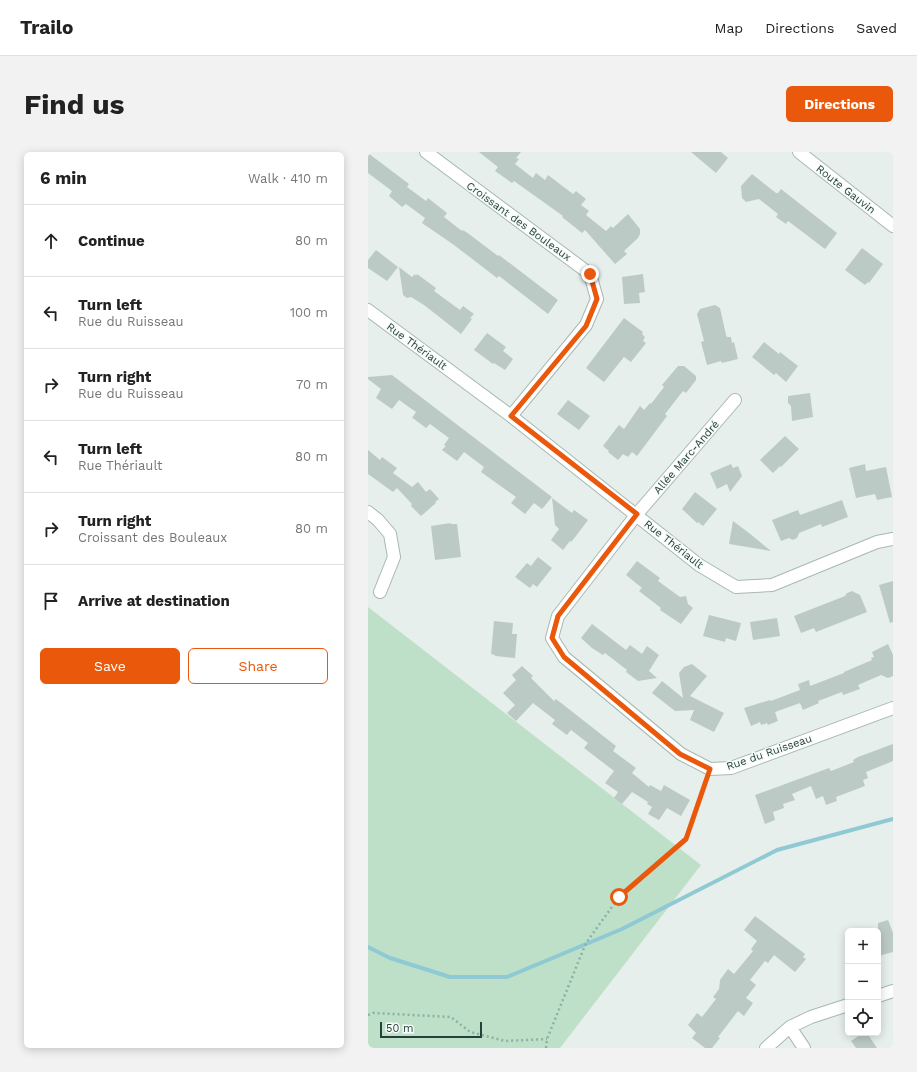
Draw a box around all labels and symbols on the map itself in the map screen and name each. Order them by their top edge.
street label: Route Gauvin [813,162,878,217]
street label: Croissant des Bouleaux [464,179,574,264]
route end [581,265,599,283]
street label: Rue Thériault [384,320,450,373]
street label: Allée Marc-André [651,418,722,497]
street label: Rue Thériault [642,517,706,572]
street label: Rue du Ruisseau [725,732,814,773]
route start [610,888,628,906]
scale bar [380,1020,482,1039]

